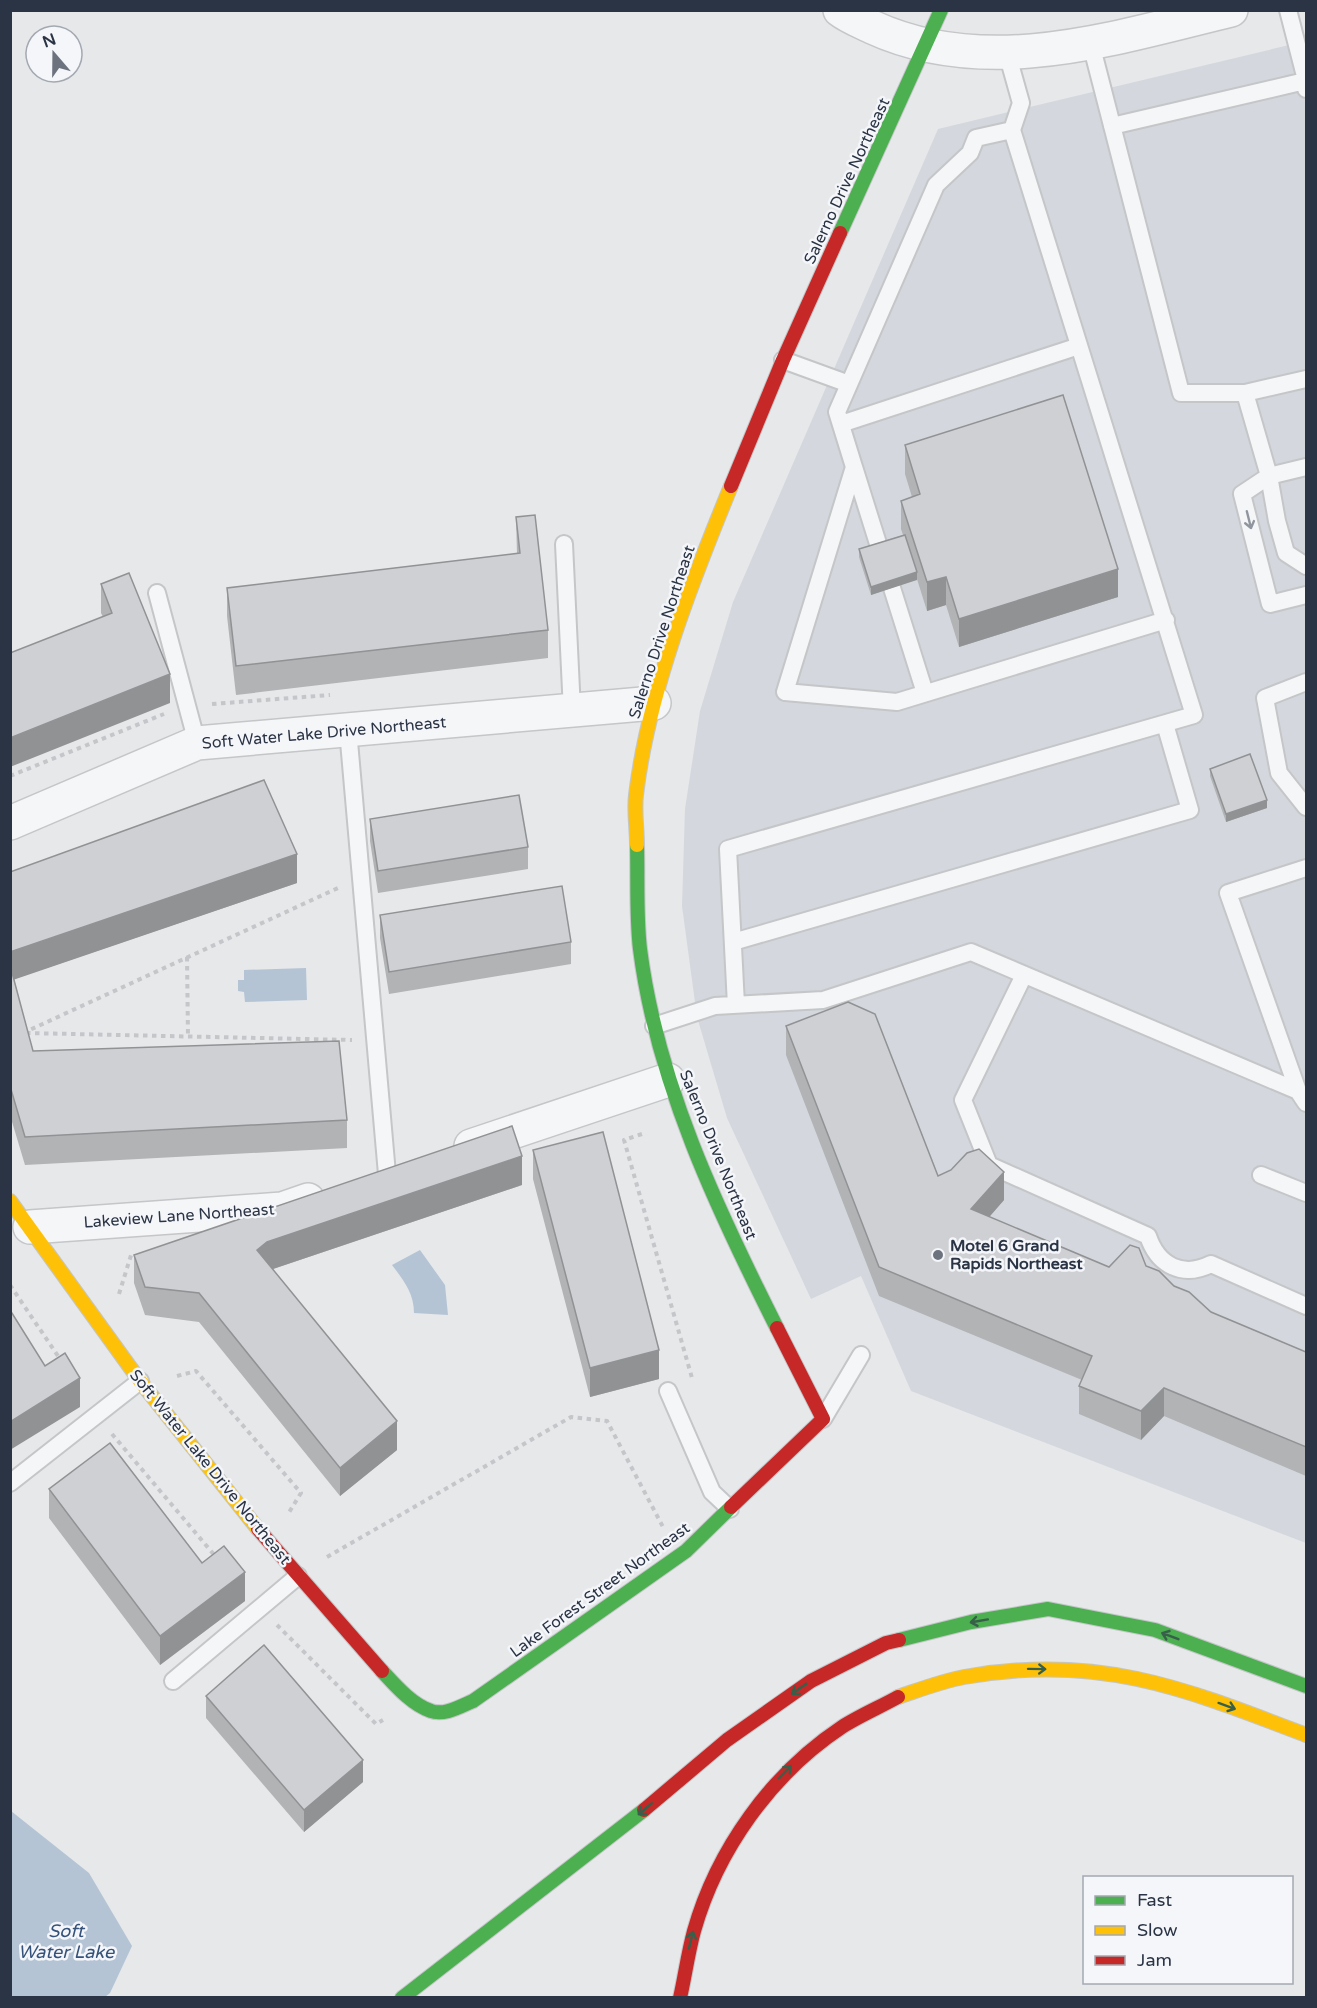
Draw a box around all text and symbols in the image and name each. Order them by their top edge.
north arrow [24,24,84,84]
text: N [40,29,59,52]
street label: Salerno Drive Northeast [800,95,894,267]
one-way arrow [1243,510,1255,529]
street label: Salerno Drive Northeast [624,543,700,721]
street label: Soft Water Lake Drive Northeast [201,712,447,754]
street label: Salerno Drive Northeast [675,1067,761,1243]
street label: Lakeview Lane Northeast [83,1199,275,1233]
place label: Motel 6 Grand Rapids Northeast [950,1236,1083,1274]
marker: Motel 6 Grand Rapids Northeast [931,1248,945,1262]
street label: Soft Water Lake Drive Northeast [125,1365,295,1569]
street label: Lake Forest Street Northeast [506,1518,694,1662]
one-way arrow [970,1615,990,1626]
one-way arrow [1161,1630,1180,1641]
one-way arrow [1026,1663,1046,1674]
one-way arrow [791,1683,807,1695]
one-way arrow [1217,1701,1236,1712]
one-way arrow [778,1765,792,1780]
one-way arrow [638,1802,653,1816]
legend [1083,1876,1293,1984]
text: Fast [1137,1889,1172,1911]
text: Slow [1137,1919,1178,1941]
water label: Soft Water Lake [18,1920,115,1963]
one-way arrow [685,1931,697,1950]
text: Jam [1137,1949,1172,1971]

